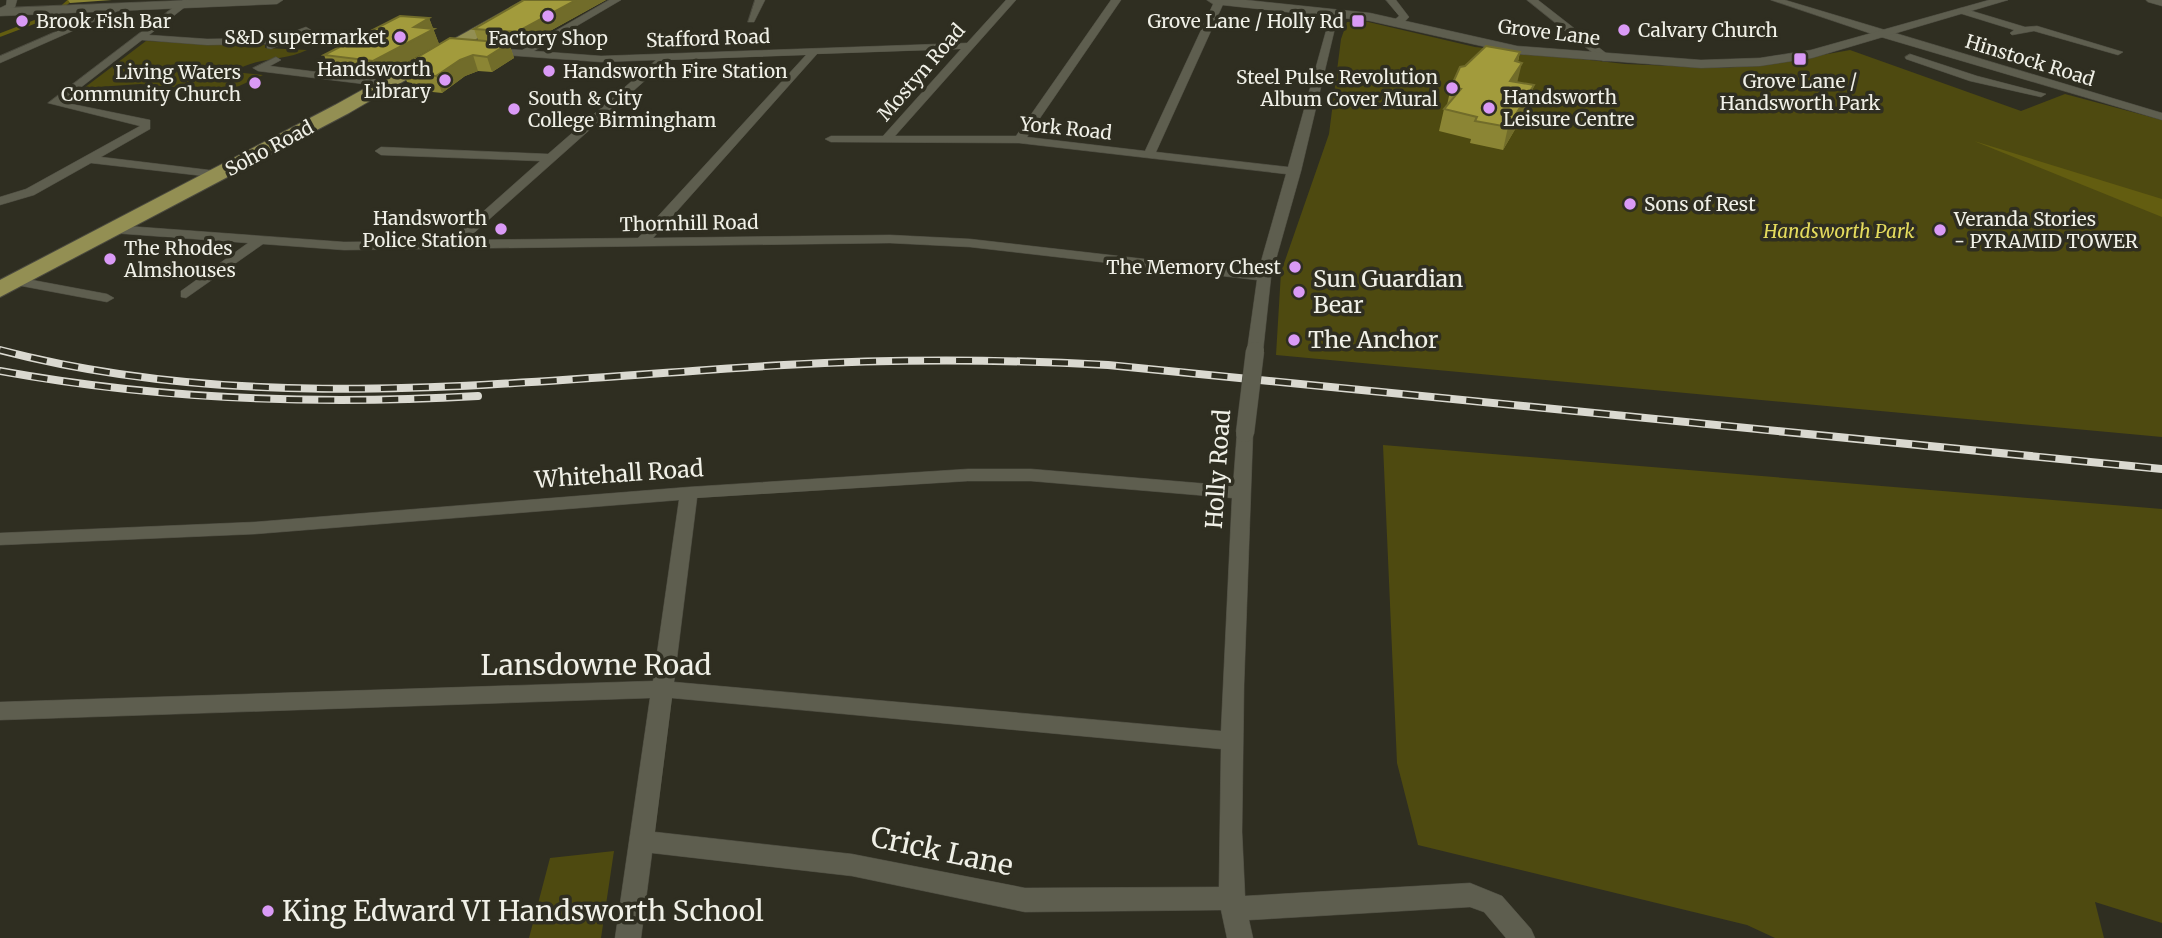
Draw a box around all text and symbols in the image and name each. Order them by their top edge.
marker: Factory Shop [540,8,556,24]
place label: Brook Fish Bar [36,9,172,33]
place label: Grove Lane / Holly Rd [1148,9,1344,33]
marker: Brook Fish Bar [14,13,30,29]
marker: Grove Lane / Holly Rd [1350,13,1366,29]
street label: Grove Lane [1497,14,1601,50]
street label: Mostyn Road [872,18,970,126]
place label: Calvary Church [1638,18,1778,42]
marker: Calvary Church [1616,22,1632,38]
street label: Stafford Road [645,24,771,52]
place label: S&D supermarket [224,25,387,49]
place label: Factory Shop [488,26,608,50]
marker: S&D supermarket [392,29,408,45]
street label: Hinstock Road [1962,29,2098,91]
marker: Grove Lane / Handsworth Park [1792,51,1808,67]
place label: Handsworth Library [317,57,431,103]
place label: Handsworth Fire Station [563,59,788,83]
place label: Living Waters Community Church [61,60,241,106]
marker: Handsworth Fire Station [541,63,557,79]
place label: Steel Pulse Revolution Album Cover Mural [1236,65,1438,111]
place label: Grove Lane / Handsworth Park [1720,69,1880,115]
marker: Handsworth Library [437,72,453,88]
marker: Living Waters Community Church [247,75,263,91]
marker: Steel Pulse Revolution Album Cover Mural [1444,80,1460,96]
place label: Handsworth Leisure Centre [1503,85,1635,131]
place label: South & City College Birmingham [528,86,716,132]
marker: Handsworth Leisure Centre [1481,100,1497,116]
marker: South & City College Birmingham [506,101,522,117]
street label: York Road [1018,111,1113,145]
street label: Soho Road [221,115,317,181]
place label: Sons of Rest [1644,192,1756,216]
marker: Sons of Rest [1622,196,1638,212]
place label: Handsworth Police Station [362,206,487,252]
place label: Veranda Stories - PYRAMID TOWER [1953,207,2139,253]
street label: Thornhill Road [619,210,759,236]
park label: Handsworth Park [1762,219,1915,243]
marker: Handsworth Police Station [493,221,509,237]
marker: Veranda Stories - PYRAMID TOWER [1932,222,1948,238]
place label: The Rhodes Almshouses [123,236,236,282]
marker: The Rhodes Almshouses [102,251,118,267]
place label: The Memory Chest [1106,255,1282,279]
marker: The Memory Chest [1287,259,1303,275]
place label: Sun Guardian Bear [1313,264,1463,319]
marker: Sun Guardian Bear [1291,284,1307,300]
place label: The Anchor [1308,325,1438,354]
marker: The Anchor [1286,332,1302,348]
street label: Holly Road [1199,408,1236,530]
street label: Whitehall Road [533,453,705,494]
street label: Lansdowne Road [481,647,712,683]
street label: Crick Lane [868,818,1016,884]
place label: King Edward VI Handsworth School [282,893,764,929]
marker: King Edward VI Handsworth School [260,903,276,919]

